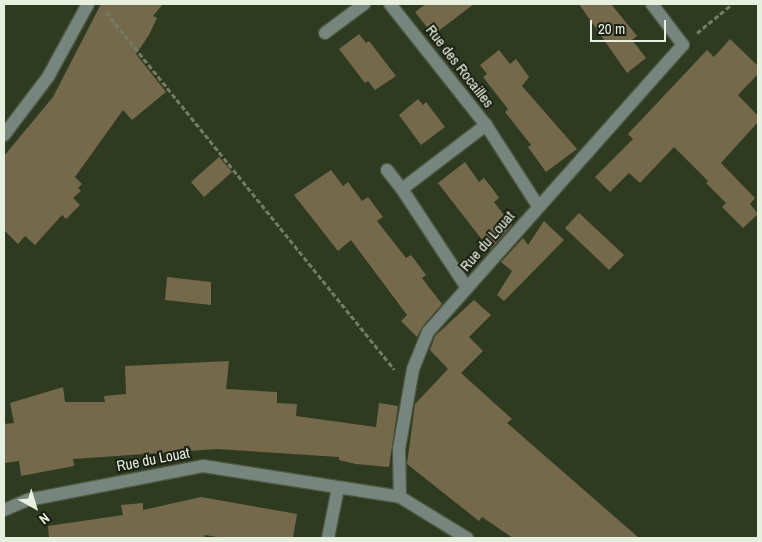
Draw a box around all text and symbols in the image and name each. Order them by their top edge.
scale bar [592,10,668,42]
text: 20 m [598,18,625,39]
street label: Rue des Rocailles [422,21,498,111]
street label: Rue du Louat [456,207,518,275]
street label: Rue du Louat [115,443,191,475]
north arrow [10,482,60,532]
text: N [36,509,53,528]

